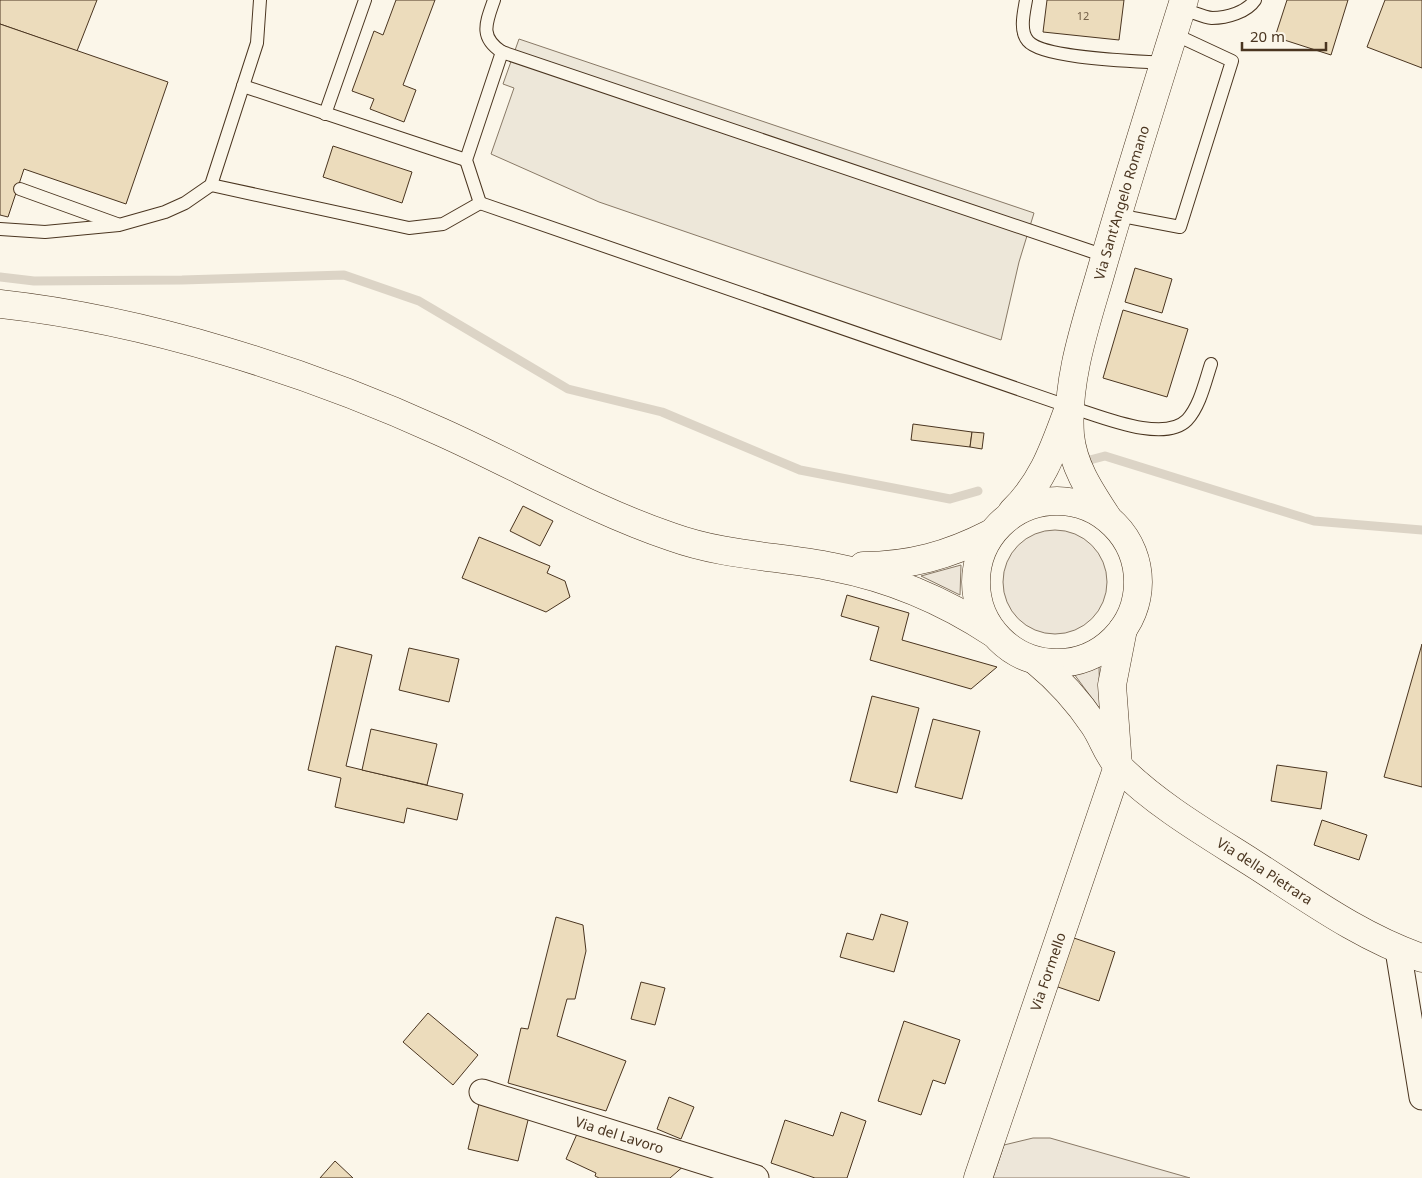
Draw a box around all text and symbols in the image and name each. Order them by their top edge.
house number: 12 [1077,8,1089,23]
scale bar [1242,20,1326,52]
text: 20 m [1250,26,1285,46]
street label: Via Sant'Angelo Romano [1089,123,1153,282]
street label: Via della Pietrara [1213,833,1317,909]
street label: Via Formello [1026,930,1070,1013]
street label: Via del Lavoro [573,1112,666,1158]

